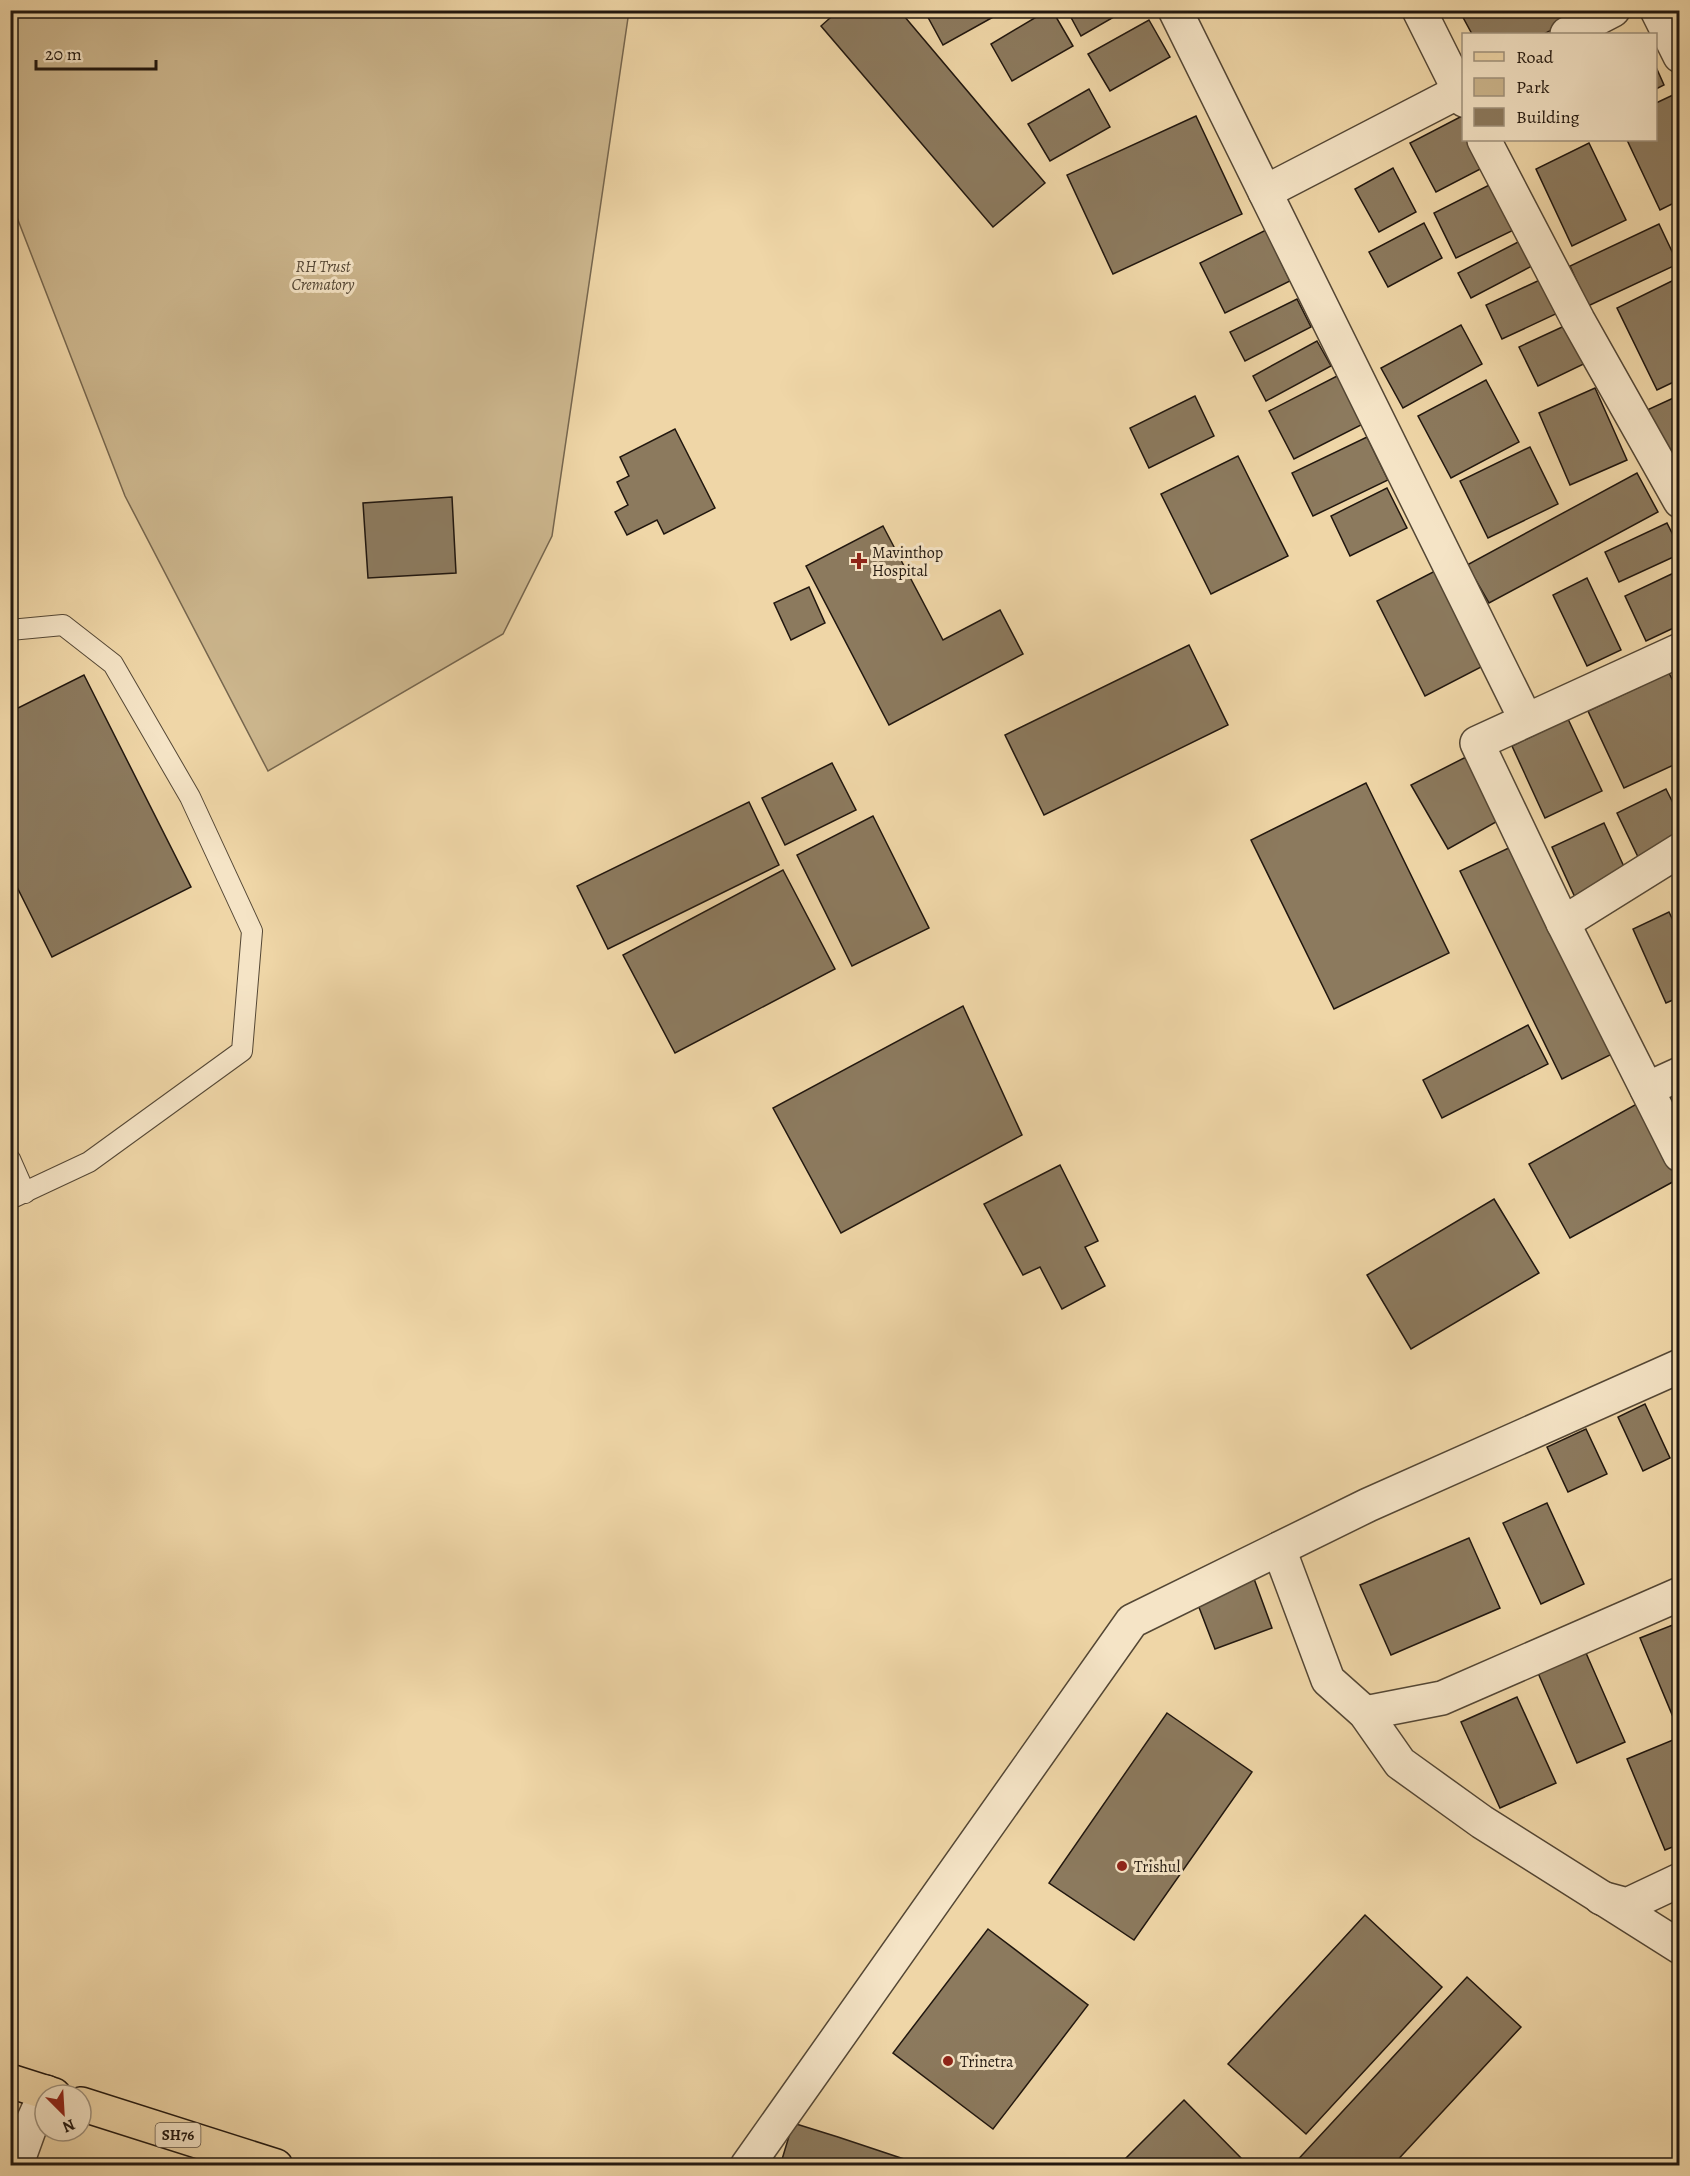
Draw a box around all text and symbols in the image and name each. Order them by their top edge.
scale bar [36,33,156,71]
legend [1462,33,1657,141]
text: 20 m [45,42,82,66]
text: Road [1516,45,1554,69]
text: Park [1516,75,1550,99]
text: Building [1516,105,1580,129]
park label: RH Trust Crematory [291,256,355,296]
place label: Mavinthop Hospital [872,542,943,582]
marker: Mavinthop Hospital [850,552,868,570]
place label: Trishul [1134,1856,1181,1878]
marker: Trishul [1115,1859,1129,1873]
place label: Trinetra [960,2051,1014,2073]
marker: Trinetra [941,2054,955,2068]
north arrow [33,2083,93,2143]
text: N [59,2113,78,2138]
road number: SH76 [156,2123,201,2147]

